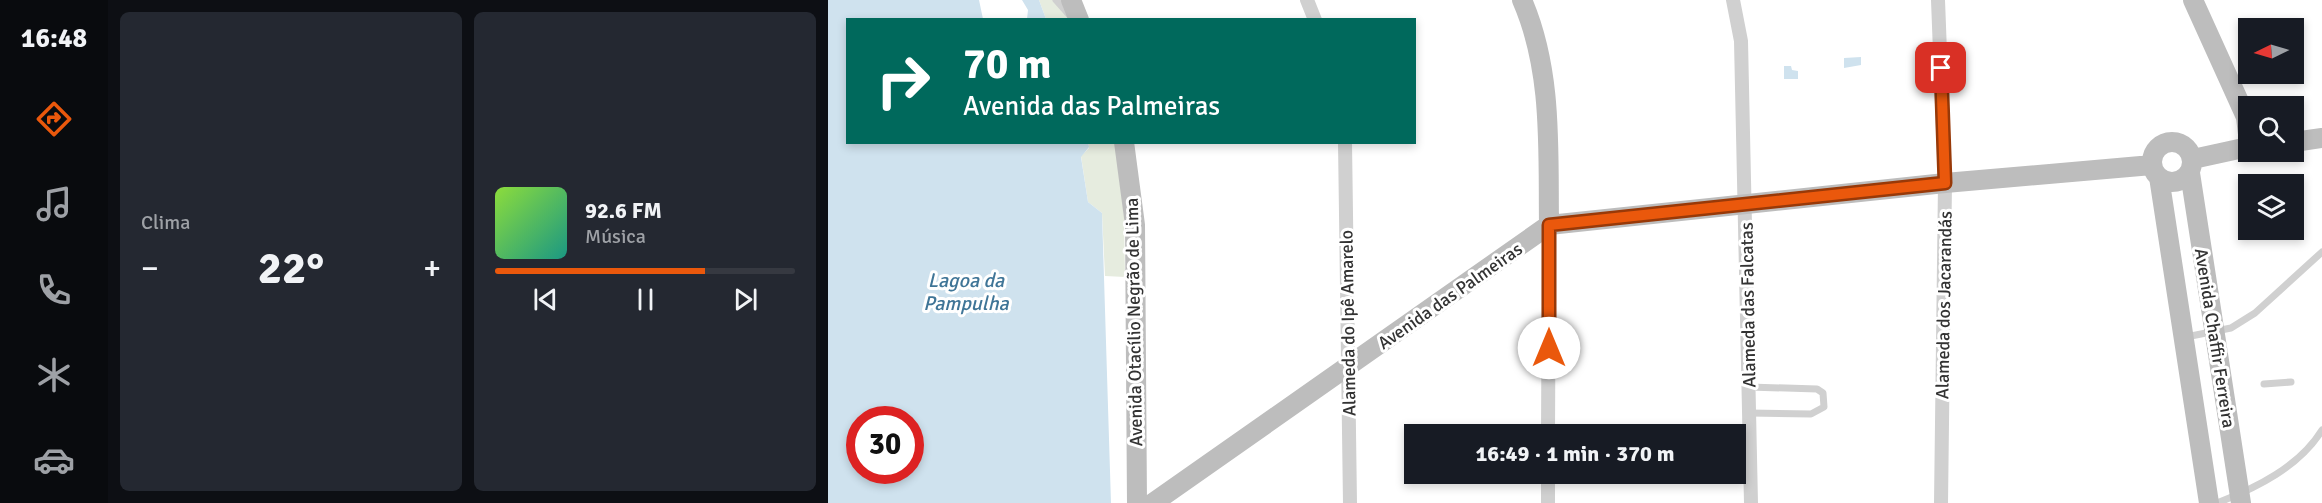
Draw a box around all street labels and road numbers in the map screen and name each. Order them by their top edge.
street label: Avenida Otacílio Negrão de Lima [1121,197,1147,447]
street label: Alameda dos Jacarandás [1931,211,1957,399]
street label: Alameda das Falcatas [1736,222,1760,388]
street label: Alameda do Ipê Amarelo [1335,230,1361,416]
street label: Avenida das Palmeiras [1373,238,1527,354]
street label: Avenida Chaffir Ferreira [2190,247,2240,429]

